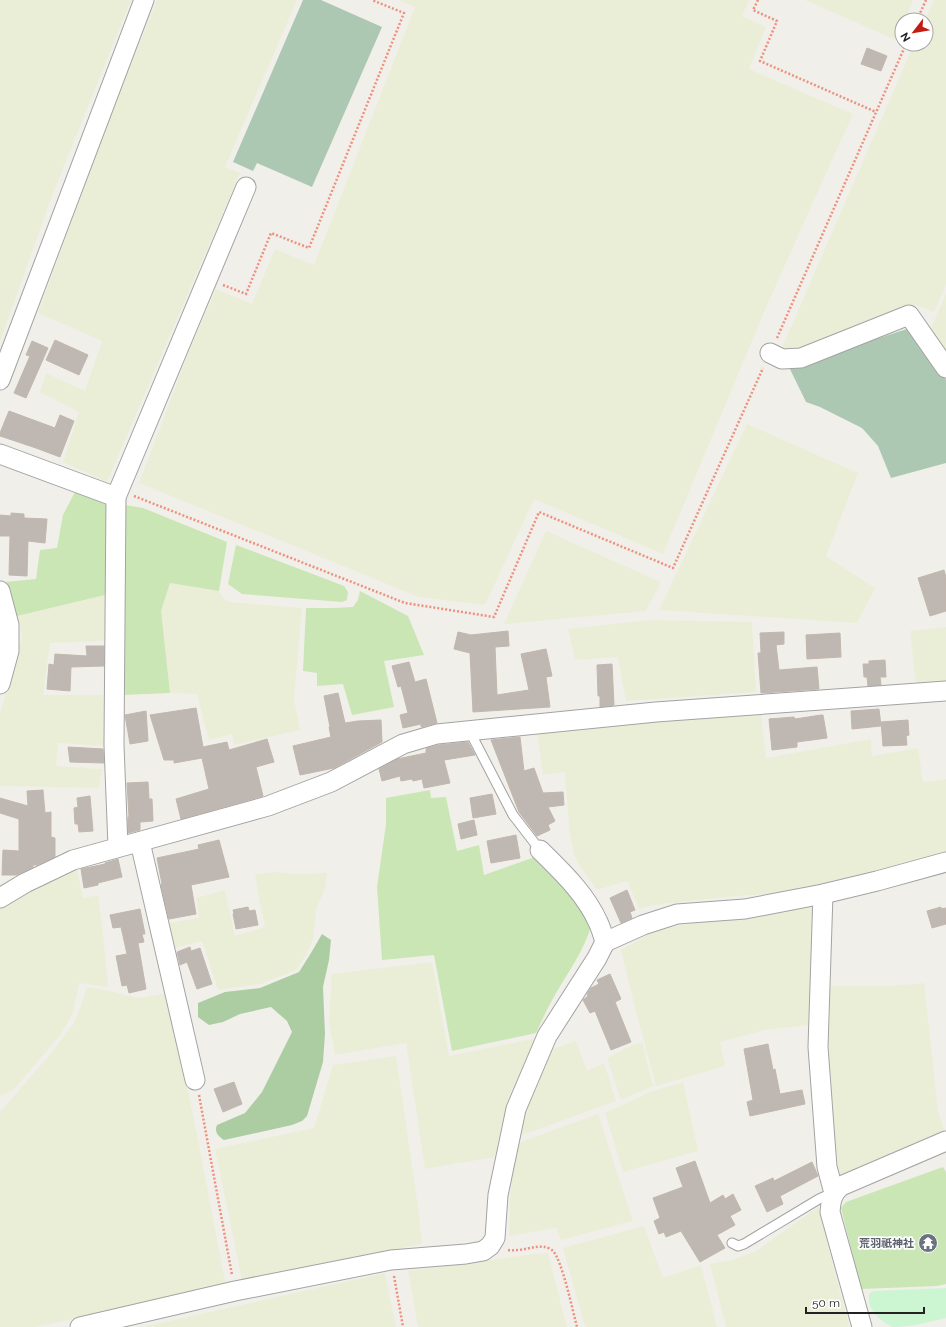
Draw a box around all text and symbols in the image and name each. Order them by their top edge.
north arrow [894,12,934,52]
text: N [898,30,914,44]
temple icon: 荒羽祇神社 [917,1232,939,1254]
place label: 荒羽祇神社 [859,1237,914,1250]
scale bar [806,1289,924,1315]
text: 50 m [812,1296,840,1310]

